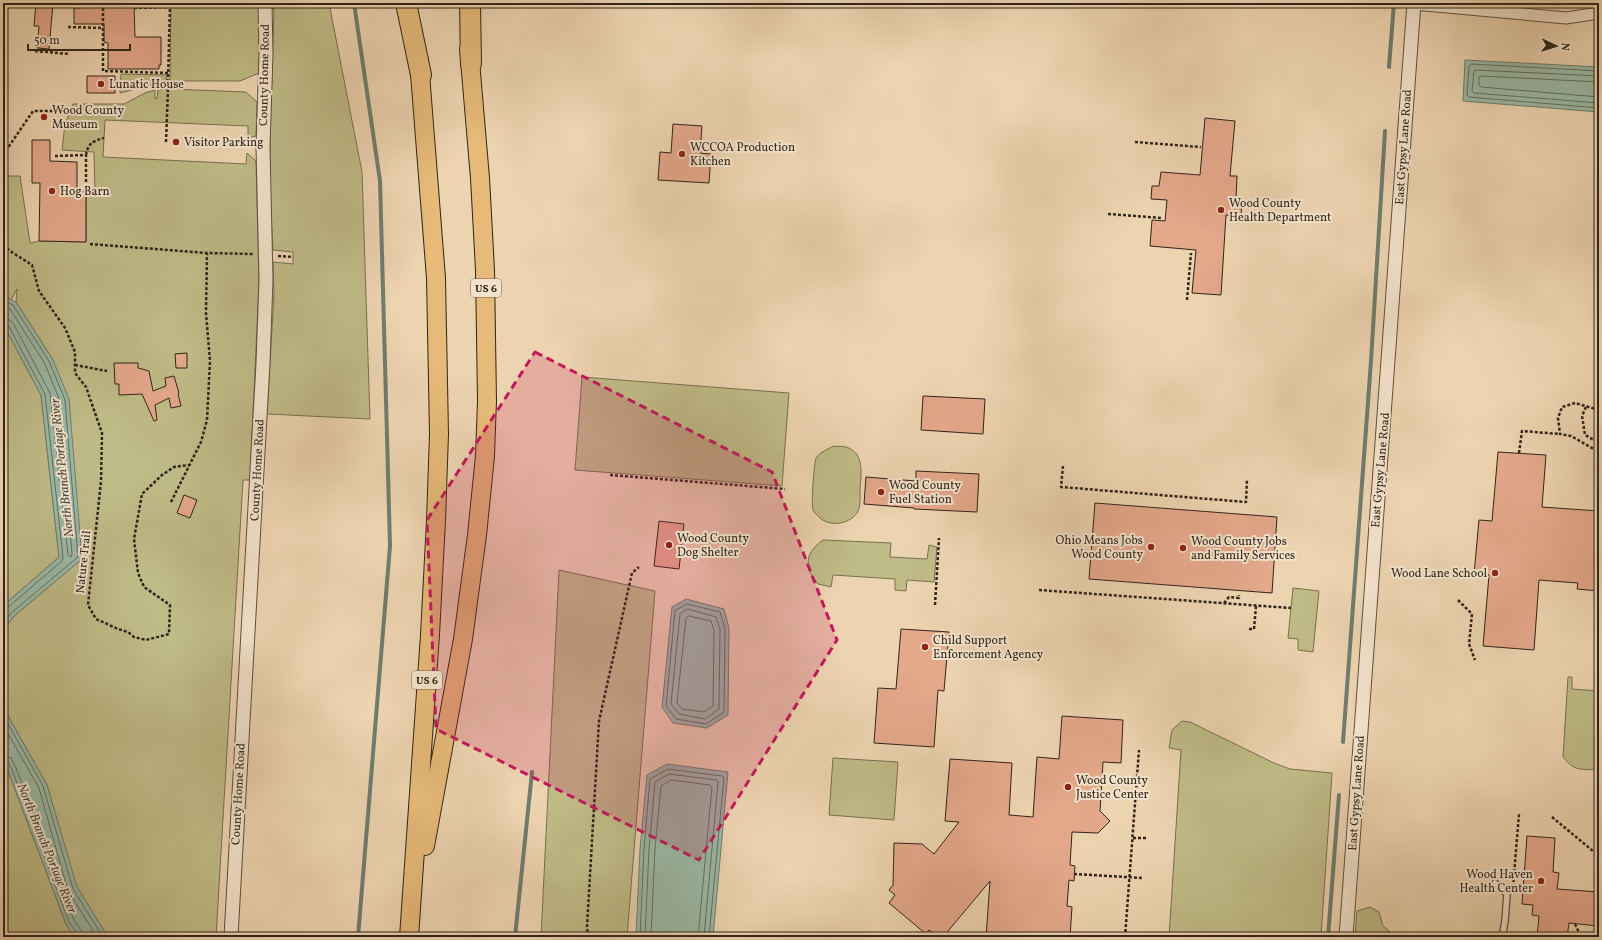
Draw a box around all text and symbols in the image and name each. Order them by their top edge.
street label: County Home Road [256,24,274,126]
scale bar [28,26,130,52]
north arrow [1536,26,1576,66]
text: 50 m [34,33,60,49]
text: N [1557,42,1572,51]
place label: Lunatic House [109,77,184,93]
marker: Lunatic House [96,79,106,89]
street label: East Gypsy Lane Road [1392,89,1416,205]
place label: Wood County Museum [52,103,124,133]
marker: Wood County Museum [39,112,49,122]
place label: Visitor Parking [184,135,263,151]
marker: Visitor Parking [171,137,181,147]
place label: WCCOA Production Kitchen [690,140,795,170]
marker: WCCOA Production Kitchen [677,149,687,159]
place label: Hog Barn [60,184,110,200]
marker: Hog Barn [47,186,57,196]
place label: Wood County Health Department [1229,196,1331,226]
marker: Wood County Health Department [1216,205,1226,215]
road number: US 6 [471,279,501,297]
water label: North Branch Portage River [47,398,79,538]
street label: East Gypsy Lane Road [1368,412,1394,528]
street label: County Home Road [247,418,269,521]
place label: Wood County Fuel Station [889,478,961,508]
marker: Wood County Fuel Station [876,487,886,497]
street label: Nature Trail [73,529,95,594]
place label: Wood County Dog Shelter [677,531,749,561]
place label: Ohio Means Jobs Wood County [1055,533,1144,563]
place label: Wood County Jobs and Family Services [1191,534,1295,564]
marker: Wood County Dog Shelter [664,540,674,550]
marker: Ohio Means Jobs Wood County [1146,542,1156,552]
marker: Wood County Jobs and Family Services [1178,543,1188,553]
place label: Wood Lane School [1391,566,1487,582]
marker: Wood Lane School [1490,568,1500,578]
place label: Child Support Enforcement Agency [933,633,1044,663]
marker: Child Support Enforcement Agency [920,642,930,652]
road number: US 6 [412,671,442,689]
street label: East Gypsy Lane Road [1345,735,1369,851]
street label: County Home Road [228,742,250,845]
place label: Wood County Justice Center [1076,773,1149,803]
water label: North Branch Portage River [12,781,81,917]
marker: Wood County Justice Center [1063,782,1073,792]
place label: Wood Haven Health Center [1459,867,1533,897]
marker: Wood Haven Health Center [1536,876,1546,886]

